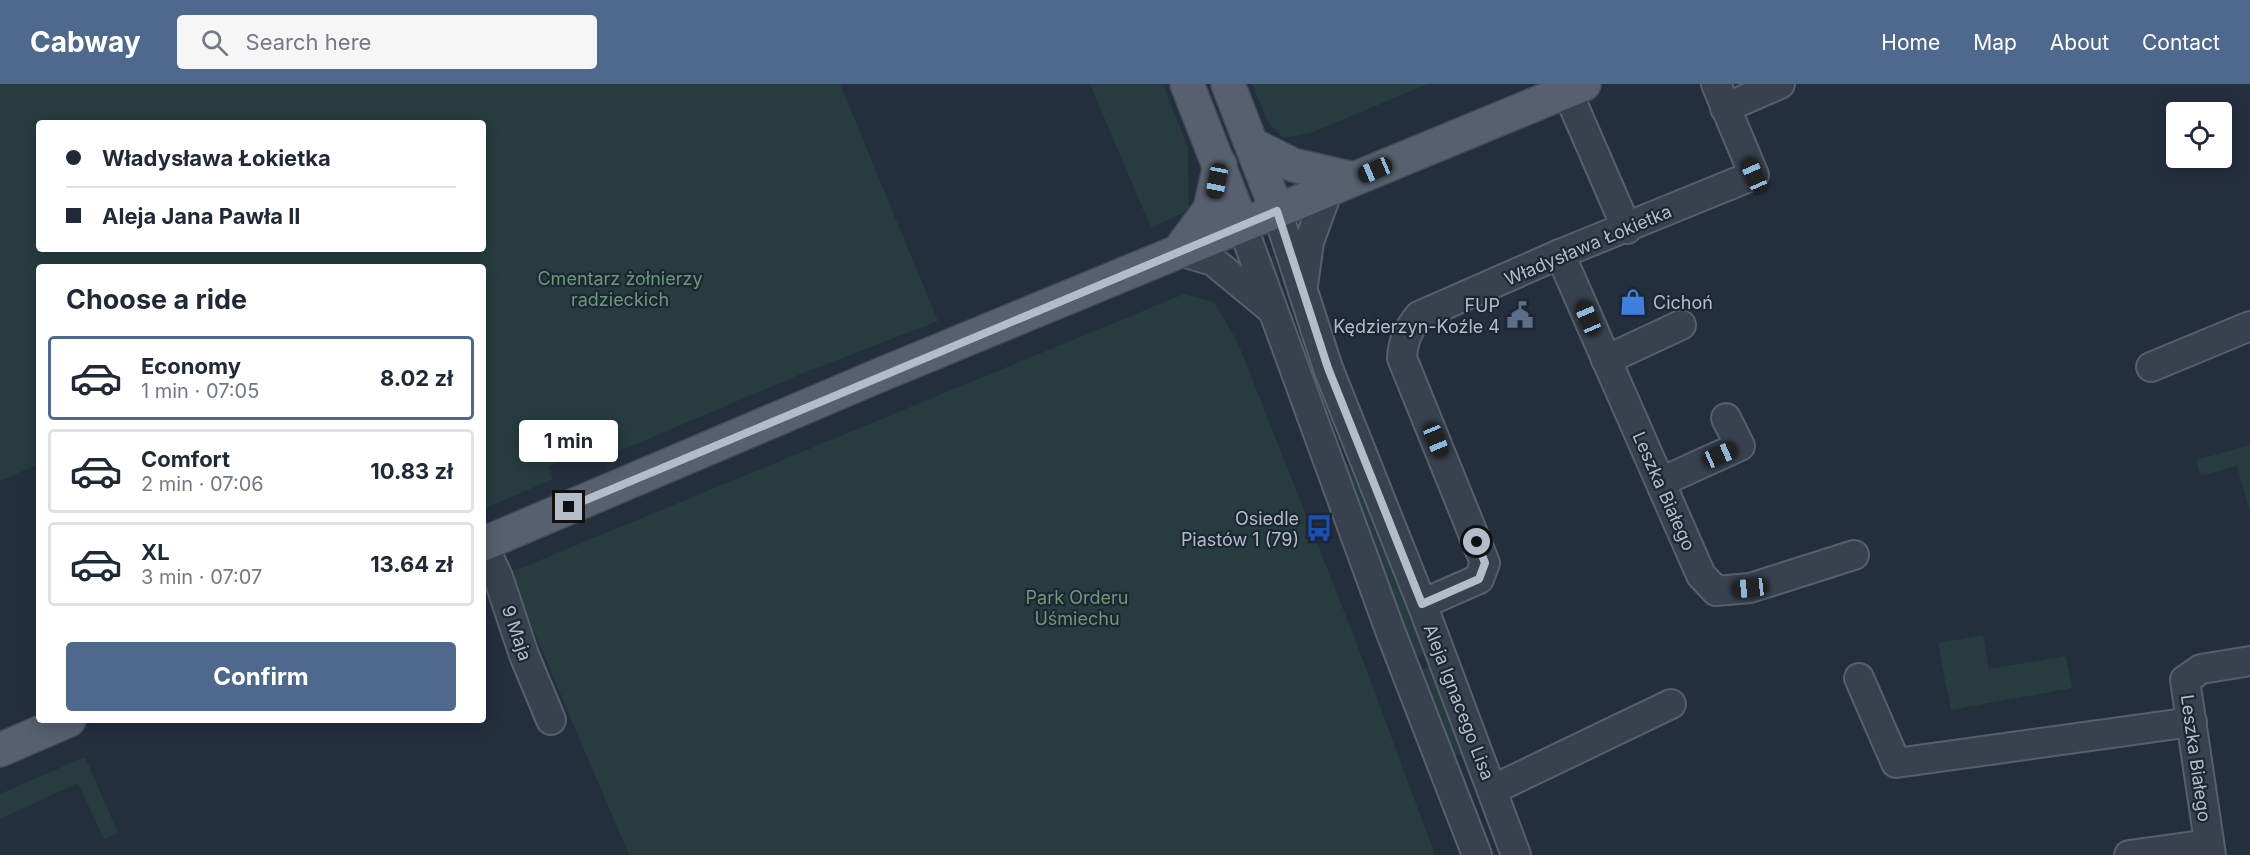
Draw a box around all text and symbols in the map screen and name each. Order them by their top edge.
search box [177,15,597,69]
text: Cabway [30,25,141,59]
icon: search [198,26,231,59]
text: Search here [246,29,371,55]
text: Home [1881,30,1940,55]
text: Map [1973,30,2017,55]
text: About [2050,30,2109,55]
text: Contact [2142,30,2220,55]
map controls [2166,102,2232,168]
button: locate [2166,102,2232,168]
text: Władysława Łokietka [102,145,331,171]
car [1355,155,1395,185]
car [1738,155,1770,195]
car [1205,162,1229,200]
street label: Władysława Łokietka [1501,200,1675,290]
text: Aleja Jana Pawła II [102,203,301,229]
park label: Cmentarz żołnierzy radzieckich [537,268,703,310]
text: Choose a ride [66,283,247,316]
shop icon: Cichoń [1618,287,1648,317]
place label: Cichoń [1653,292,1713,313]
place label: FUP Kędzierzyn-Koźle 4 [1333,295,1500,337]
car [1573,298,1603,338]
public building icon: FUP Kędzierzyn-Koźle 4 [1505,300,1535,330]
icon: car [69,351,123,405]
text: Economy [141,353,241,379]
text: 8.02 zł [380,365,453,391]
text: 1 min · 07:05 [141,379,259,403]
callout: 1 min [520,420,618,462]
car [1421,420,1451,460]
street label: Leszka Białego [1628,428,1700,554]
text: 1 min [544,429,593,453]
car [1700,439,1740,471]
icon: car [69,444,123,498]
text: Comfort [141,446,230,472]
text: 10.83 zł [370,458,453,484]
text: 2 min · 07:06 [141,472,264,496]
route end [555,493,582,520]
place label: Osiedle Piastów 1 (79) [1181,508,1299,550]
bus stop icon: Osiedle Piastów 1 (79) [1304,513,1334,543]
route start [1463,528,1490,555]
icon: car [69,537,123,591]
text: XL [141,539,170,565]
text: 13.64 zł [370,551,453,577]
text: 3 min · 07:07 [141,565,262,589]
car [1731,577,1769,599]
park label: Park Orderu Uśmiechu [1026,587,1128,629]
street label: 9 Maja [498,603,536,663]
street label: Aleja Ignacego Lisa [1420,621,1498,783]
button: Confirm [66,642,456,711]
street label: Leszka Białego [2177,693,2215,823]

